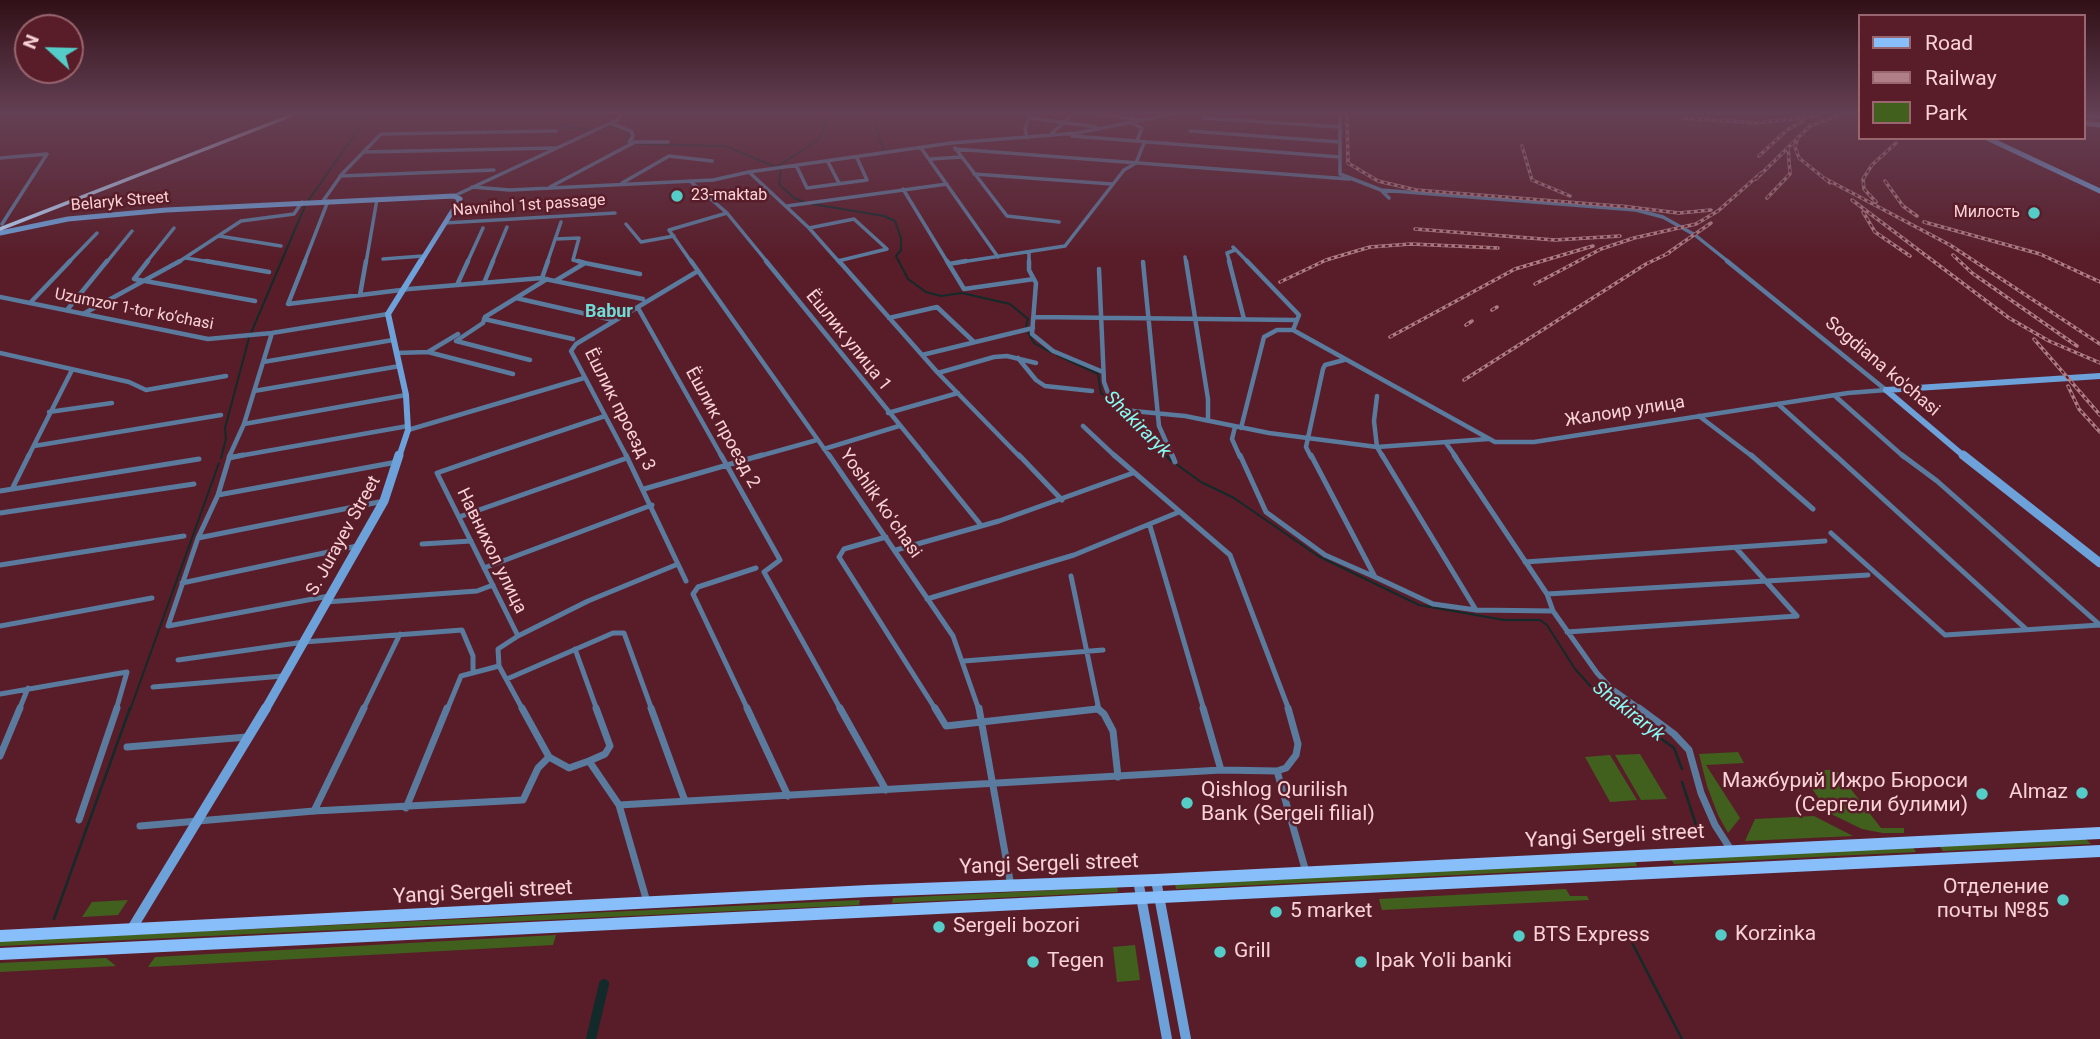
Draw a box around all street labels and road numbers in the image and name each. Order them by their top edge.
street label: Belaryk Street [70,188,170,216]
street label: Navnihol 1st passage [452,191,606,221]
street label: Uzumzor 1-tor ko‘chasi [53,285,215,335]
street label: Ёшлик улица 1 [801,286,895,396]
street label: Sogdiana ko'chasi [1820,313,1944,421]
street label: Ёшлик проезд 3 [579,345,659,475]
street label: Ёшлик проезд 2 [680,364,764,492]
street label: Жалоир улица [1563,392,1687,432]
street label: Yoshlik koʻchasi [834,445,926,563]
street label: S. Jurayev Street [302,472,386,600]
street label: Навнихол улица [451,485,531,617]
street label: Yangi Sergeli street [1525,820,1705,854]
street label: Yangi Sergeli street [959,849,1139,881]
street label: Yangi Sergeli street [393,876,573,910]

